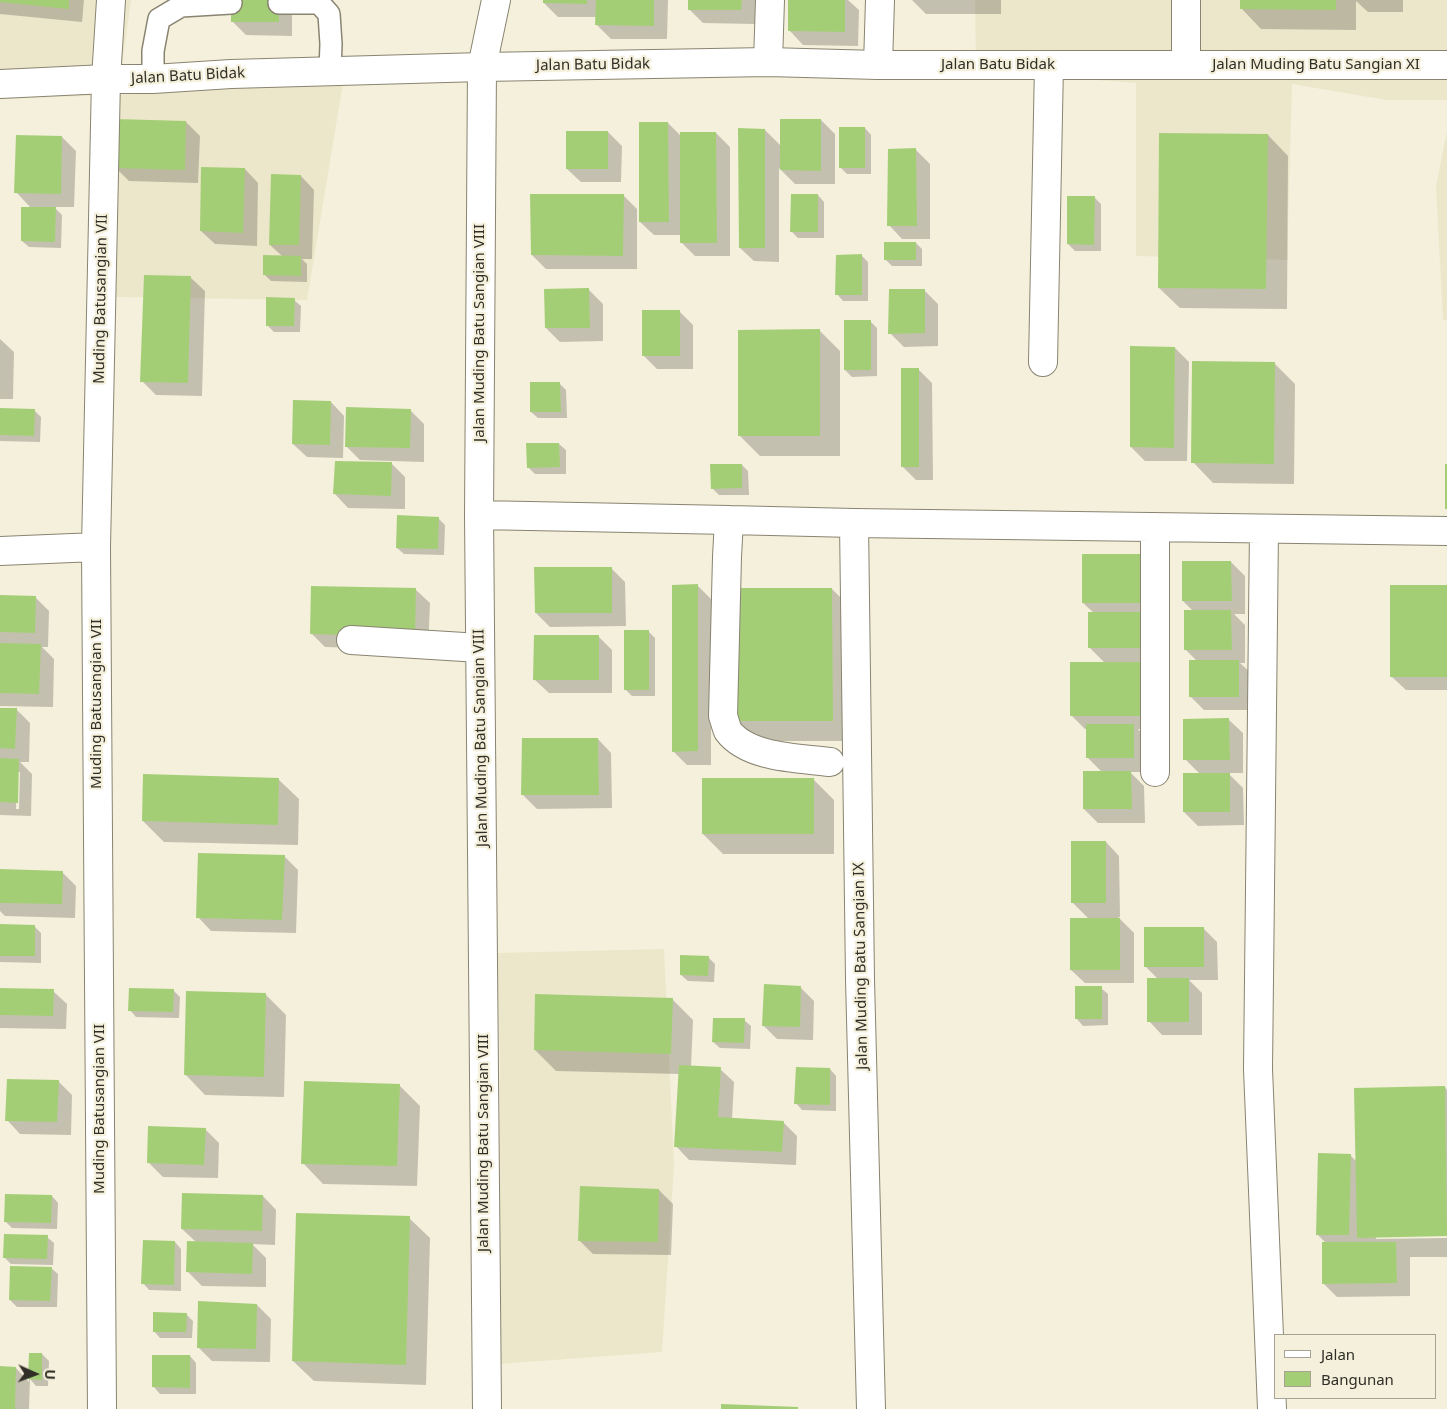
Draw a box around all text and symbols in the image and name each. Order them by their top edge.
street label: Jalan Batu Bidak [536,55,650,75]
street label: Jalan Batu Bidak [941,56,1055,74]
street label: Jalan Muding Batu Sangian XI [1212,56,1420,74]
street label: Jalan Batu Bidak [131,64,245,88]
street label: Muding Batusangian VII [91,214,111,384]
street label: Jalan Muding Batu Sangian VIII [471,224,489,442]
street label: Muding Batusangian VII [88,619,106,789]
street label: Jalan Muding Batu Sangian VIII [470,629,492,847]
street label: Jalan Muding Batu Sangian IX [850,862,872,1070]
street label: Muding Batusangian VII [91,1024,109,1194]
street label: Jalan Muding Batu Sangian VIII [475,1034,493,1252]
legend [1274,1334,1437,1399]
text: Jalan [1321,1344,1355,1364]
north arrow [10,1349,60,1399]
text: U [41,1369,60,1380]
text: Bangunan [1321,1369,1394,1389]

